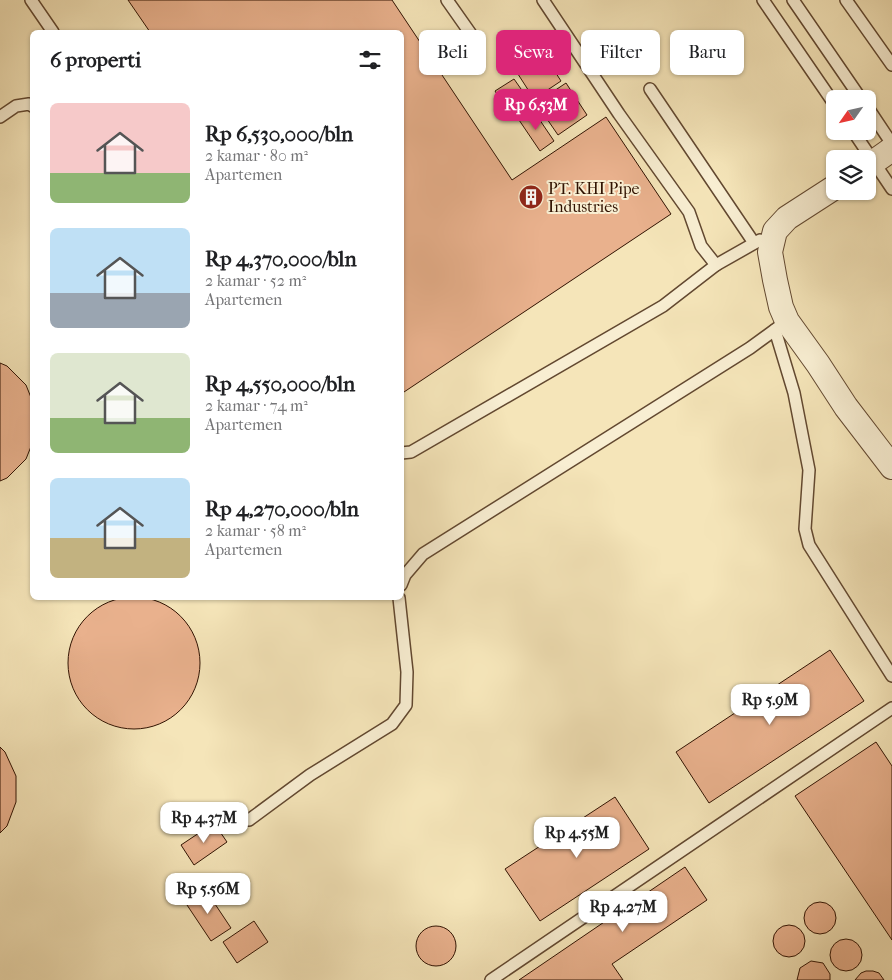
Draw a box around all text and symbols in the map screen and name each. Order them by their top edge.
chip: Beli [419,30,486,75]
chip: Sewa [496,30,571,75]
chip: Filter [581,30,660,75]
chip: Baru [670,30,744,75]
icon: filters [356,46,384,74]
text: 6 properti [50,48,141,72]
pin: Rp 6.53M [484,88,588,131]
north arrow [826,90,876,140]
map controls [826,90,876,200]
text: Rp 6.53M [505,95,567,114]
text: Rp 6,530,000/bln [205,122,353,146]
icon: home [90,123,150,183]
text: 2 kamar · 80 m² [205,146,308,165]
button: layers [826,150,876,200]
text: Apartemen [205,165,282,184]
place label: PT. KHI Pipe Industries [548,179,640,216]
building icon: PT. KHI Pipe Industries [518,184,544,210]
text: Rp 4,370,000/bln [205,247,357,271]
icon: home [90,248,150,308]
text: 2 kamar · 52 m² [205,271,306,290]
text: Apartemen [205,290,282,309]
text: Rp 4,550,000/bln [205,372,355,396]
icon: home [90,373,150,433]
text: 2 kamar · 74 m² [205,396,308,415]
text: Apartemen [205,415,282,434]
text: Rp 4,270,000/bln [205,497,359,521]
icon: home [90,498,150,558]
text: 2 kamar · 58 m² [205,521,306,540]
text: Apartemen [205,540,282,559]
pin: Rp 5.9M [724,684,816,726]
text: Rp 5.9M [742,690,798,709]
pin: Rp 4.37M [152,802,256,844]
text: Rp 4.37M [171,808,237,827]
pin: Rp 4.55M [525,816,629,859]
text: Rp 4.55M [545,823,609,842]
pin: Rp 5.56M [156,872,260,915]
text: Rp 5.56M [176,879,240,898]
pin: Rp 4.27M [571,890,675,933]
text: Rp 4.27M [589,897,657,916]

